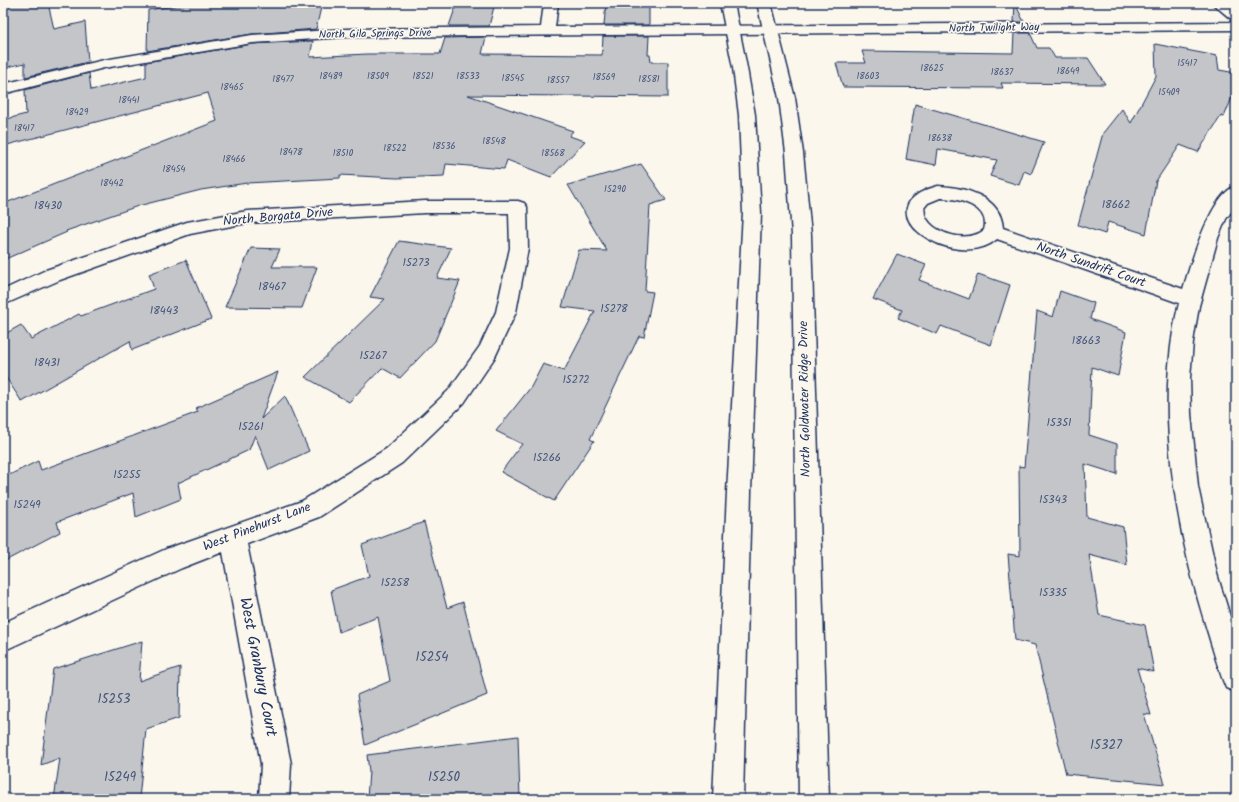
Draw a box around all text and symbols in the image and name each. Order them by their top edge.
street label: North Twilight Way [949,18,1040,38]
street label: North Gila Springs Drive [318,24,432,44]
house number: 15417 [1177,56,1198,71]
house number: 18625 [920,61,945,76]
house number: 18649 [1057,64,1080,79]
house number: 18637 [991,65,1014,80]
house number: 18489 [319,69,343,84]
house number: 18509 [367,69,390,84]
house number: 18521 [412,69,434,84]
house number: 18533 [456,69,480,84]
house number: 18603 [857,69,879,84]
house number: 18569 [593,70,616,85]
house number: 18545 [502,71,526,86]
house number: 18477 [272,72,295,87]
house number: 18581 [638,72,660,87]
house number: 18557 [547,73,570,88]
house number: 18465 [220,80,245,95]
house number: 15409 [1158,85,1180,100]
house number: 18441 [119,93,140,108]
house number: 18429 [66,105,89,120]
house number: 18417 [14,121,35,136]
house number: 18638 [928,131,952,146]
house number: 18548 [482,134,506,149]
house number: 18536 [432,139,456,154]
house number: 18522 [383,141,407,156]
house number: 18478 [280,145,303,160]
house number: 18510 [333,146,354,161]
house number: 18568 [541,146,565,161]
house number: 18466 [222,152,246,167]
house number: 18454 [163,162,186,177]
house number: 18442 [100,176,124,191]
house number: 15290 [604,182,626,197]
house number: 18662 [1102,196,1130,214]
house number: 18430 [34,197,62,215]
street label: North Borgata Drive [222,202,334,232]
street label: North Sundrift Court [1033,236,1149,294]
house number: 15273 [402,254,430,272]
house number: 18467 [258,278,287,296]
house number: 15278 [600,300,628,318]
house number: 18443 [150,302,178,320]
street label: North Goldwater Ridge Drive [793,320,817,477]
house number: 18663 [1072,332,1100,350]
house number: 15267 [360,347,387,365]
house number: 18431 [34,354,60,372]
house number: 15272 [562,371,590,389]
house number: 15351 [1046,414,1072,432]
house number: 15261 [238,418,264,436]
house number: 15266 [533,449,561,467]
house number: 15255 [113,466,142,484]
house number: 15343 [1039,491,1067,509]
house number: 15249 [13,496,41,514]
street label: West Pinehurst Lane [200,497,314,557]
house number: 15258 [381,574,410,592]
house number: 15335 [1039,584,1068,602]
street label: West Granbury Court [232,595,284,740]
house number: 15254 [416,647,448,668]
house number: 15253 [97,689,131,710]
house number: 15327 [1090,735,1123,756]
house number: 15249 [104,767,137,788]
house number: 15250 [428,767,461,788]

